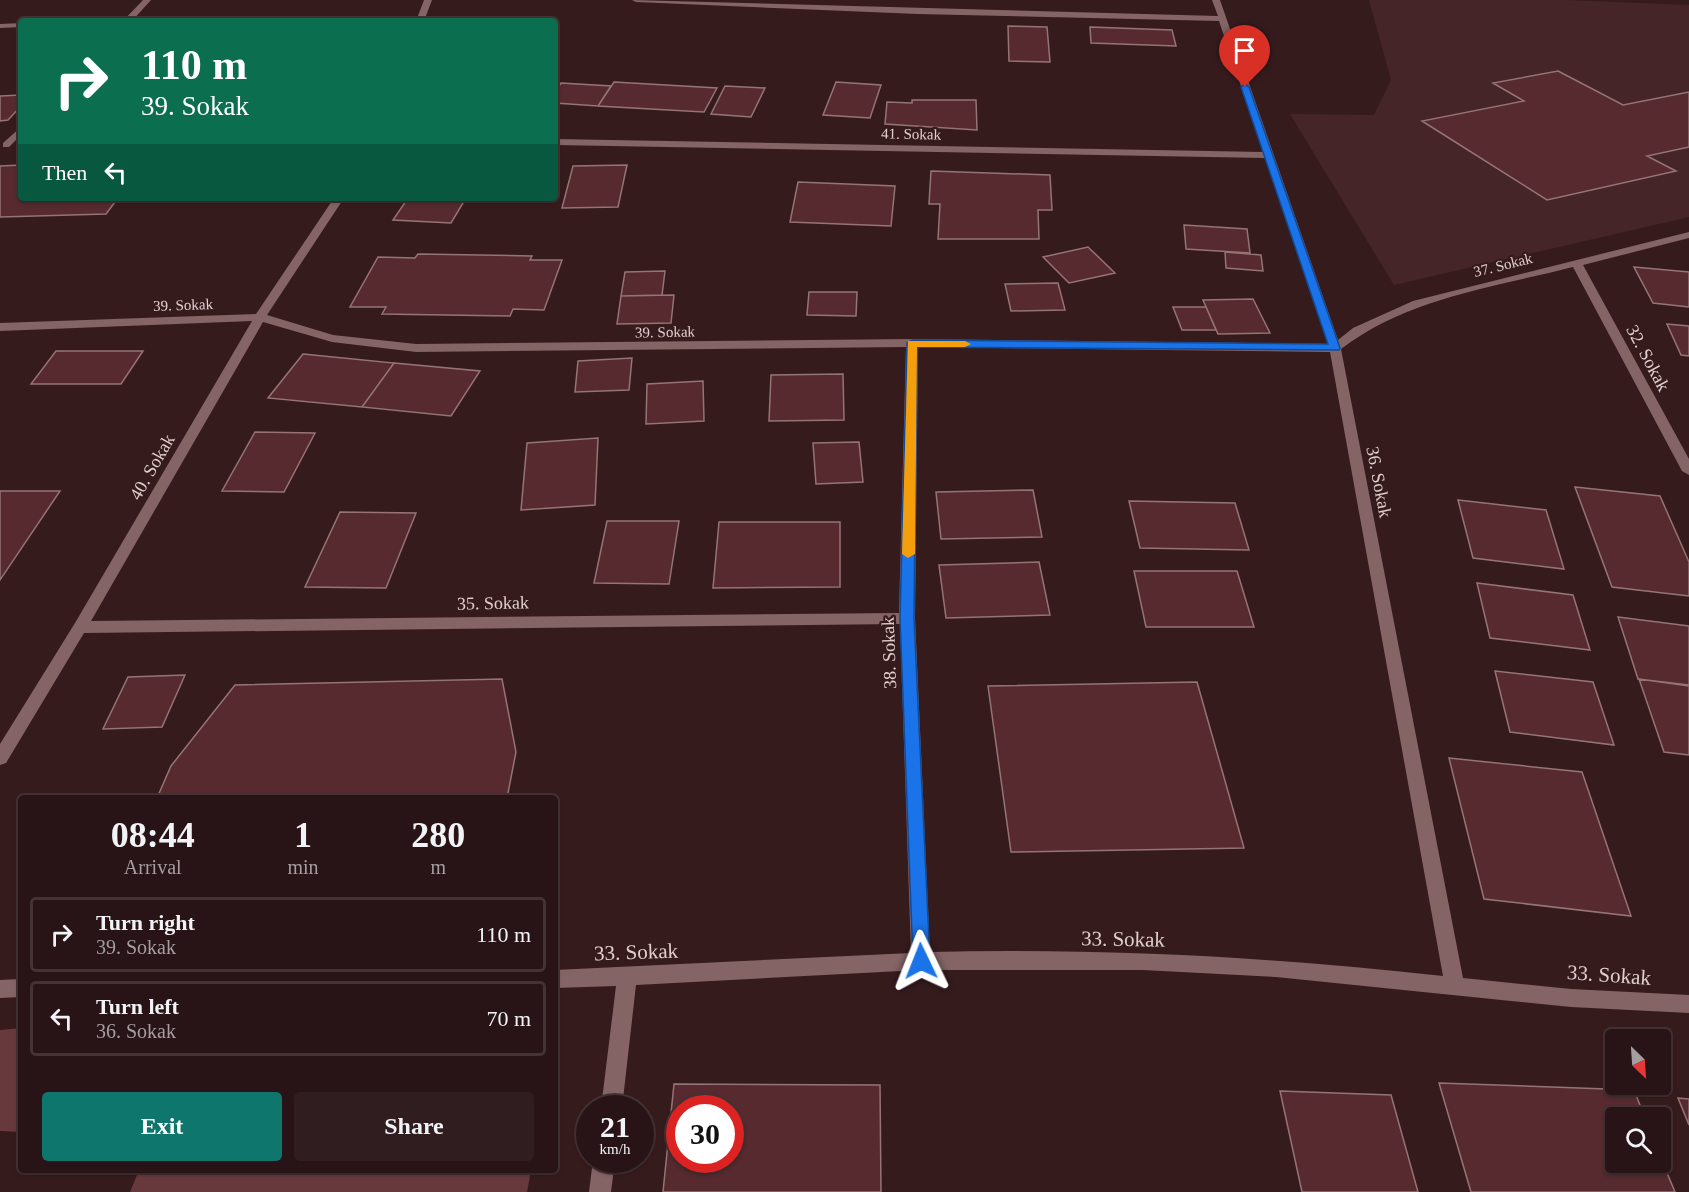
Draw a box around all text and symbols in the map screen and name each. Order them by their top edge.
pin [1219,25,1270,87]
icon: arrive [1228,34,1261,67]
icon: right [42,42,120,120]
text: 110 m [141,42,247,88]
text: 39. Sokak [141,91,249,121]
street label: 41. Sokak [881,125,942,143]
icon: left [99,156,132,189]
text: Then [42,160,87,185]
street label: 37. Sokak [1472,250,1535,280]
street label: 39. Sokak [153,296,214,314]
street label: 32. Sokak [1622,322,1674,394]
street label: 39. Sokak [635,323,696,341]
street label: 40. Sokak [125,431,179,503]
street label: 36. Sokak [1362,445,1396,519]
street label: 35. Sokak [457,592,529,614]
street label: 38. Sokak [878,617,900,689]
text: 08:44 [111,815,195,855]
text: 1 [294,815,312,855]
text: 280 [411,815,465,855]
text: Arrival [124,856,182,878]
text: min [287,856,319,878]
text: m [431,856,446,878]
text: Turn right [96,910,195,935]
icon: right [45,918,78,951]
text: 110 m [476,922,531,947]
street label: 33. Sokak [1081,926,1166,952]
position arrow [889,929,953,993]
text: 39. Sokak [96,936,176,958]
street label: 33. Sokak [594,939,679,965]
street label: 33. Sokak [1566,960,1652,990]
text: Turn left [96,994,179,1019]
icon: left [45,1002,78,1035]
text: 70 m [486,1006,531,1031]
text: 36. Sokak [96,1020,176,1042]
north arrow [1605,1029,1671,1095]
map controls [1605,1029,1671,1173]
button: Exit [42,1092,282,1161]
button: Share [294,1092,534,1161]
speed limit sign: 30 [666,1095,744,1173]
button: search [1605,1107,1671,1173]
text: 21 [600,1110,630,1143]
text: km/h [600,1141,630,1157]

